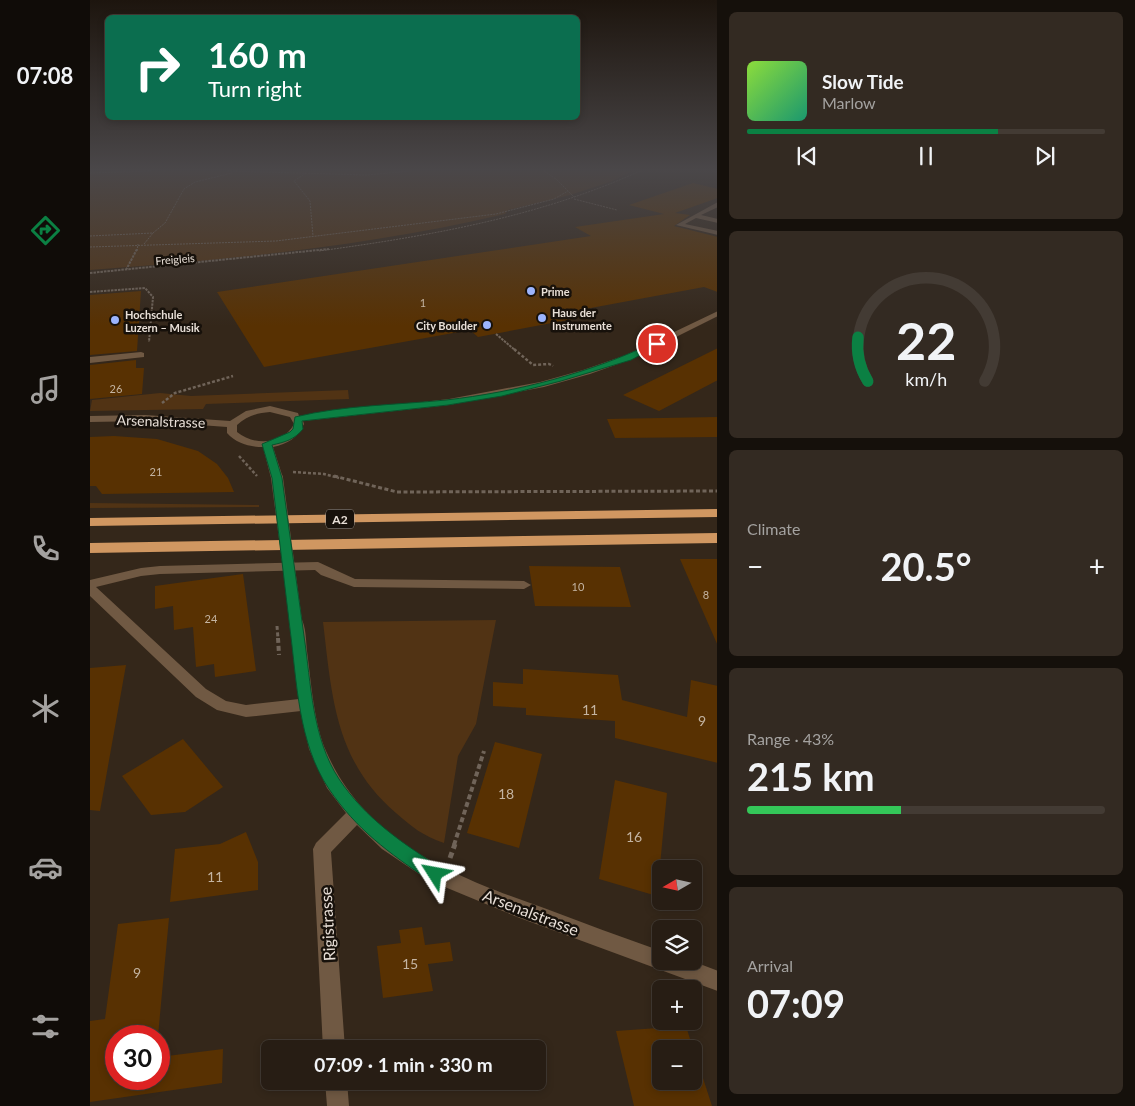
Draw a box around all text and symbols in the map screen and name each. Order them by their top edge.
text: 160 m [208,33,307,75]
icon: right [125,35,190,100]
text: 07:08 [17,62,73,89]
text: Slow Tide [822,70,904,93]
text: Turn right [208,75,302,102]
text: Marlow [822,93,876,112]
icon: previous [793,142,821,170]
icon: pause [912,142,940,170]
icon: next [1031,142,1059,170]
icon: directions [28,213,63,248]
street label: Freigleis [155,251,195,267]
marker: Prime [525,285,537,297]
place label: Prime [541,285,570,298]
house number: 1 [420,296,426,309]
place label: Haus der Instrumente [552,306,612,332]
place label: Hochschule Luzern – Musik [125,308,200,334]
text: 22 [896,309,956,371]
marker: Haus der Instrumente [536,312,548,324]
marker: Hochschule Luzern – Musik [109,314,121,326]
place label: City Boulder [416,319,478,332]
marker: City Boulder [481,319,493,331]
pin [636,323,678,365]
icon: arrive [643,330,671,358]
text: km/h [905,368,947,390]
icon: music [28,372,63,407]
house number: 26 [110,382,122,395]
street label: Arsenalstrasse [116,411,206,431]
house number: 21 [150,465,162,478]
road number: A2 [326,509,354,528]
text: Climate [747,519,800,538]
icon: phone [28,531,63,566]
text: 20.5° [881,543,971,589]
text: − [747,549,763,583]
text: + [1089,549,1105,583]
house number: 10 [572,580,585,593]
house number: 8 [703,588,709,601]
house number: 24 [205,612,218,625]
icon: climate [28,691,63,726]
house number: 11 [582,701,598,718]
house number: 9 [698,712,706,729]
text: Range · 43% [747,729,834,748]
text: 215 km [747,753,875,799]
house number: 18 [498,785,514,802]
house number: 16 [626,828,642,845]
position arrow [408,847,460,899]
icon: car [28,850,63,885]
north arrow [652,860,702,910]
map controls [652,860,702,1090]
house number: 11 [207,868,223,885]
street label: Arsenalstrasse [480,885,582,939]
street label: Rigistrasse [316,886,338,962]
button: layers [652,920,702,970]
house number: 15 [402,955,418,972]
text: Arrival [747,956,793,975]
house number: 9 [133,964,141,981]
button: + [652,980,702,1030]
text: 07:09 [747,980,845,1026]
icon: filters [28,1009,63,1044]
speed limit sign: 30 [105,1025,170,1090]
button: − [652,1040,702,1090]
text: 07:09 · 1 min · 330 m [314,1053,493,1076]

